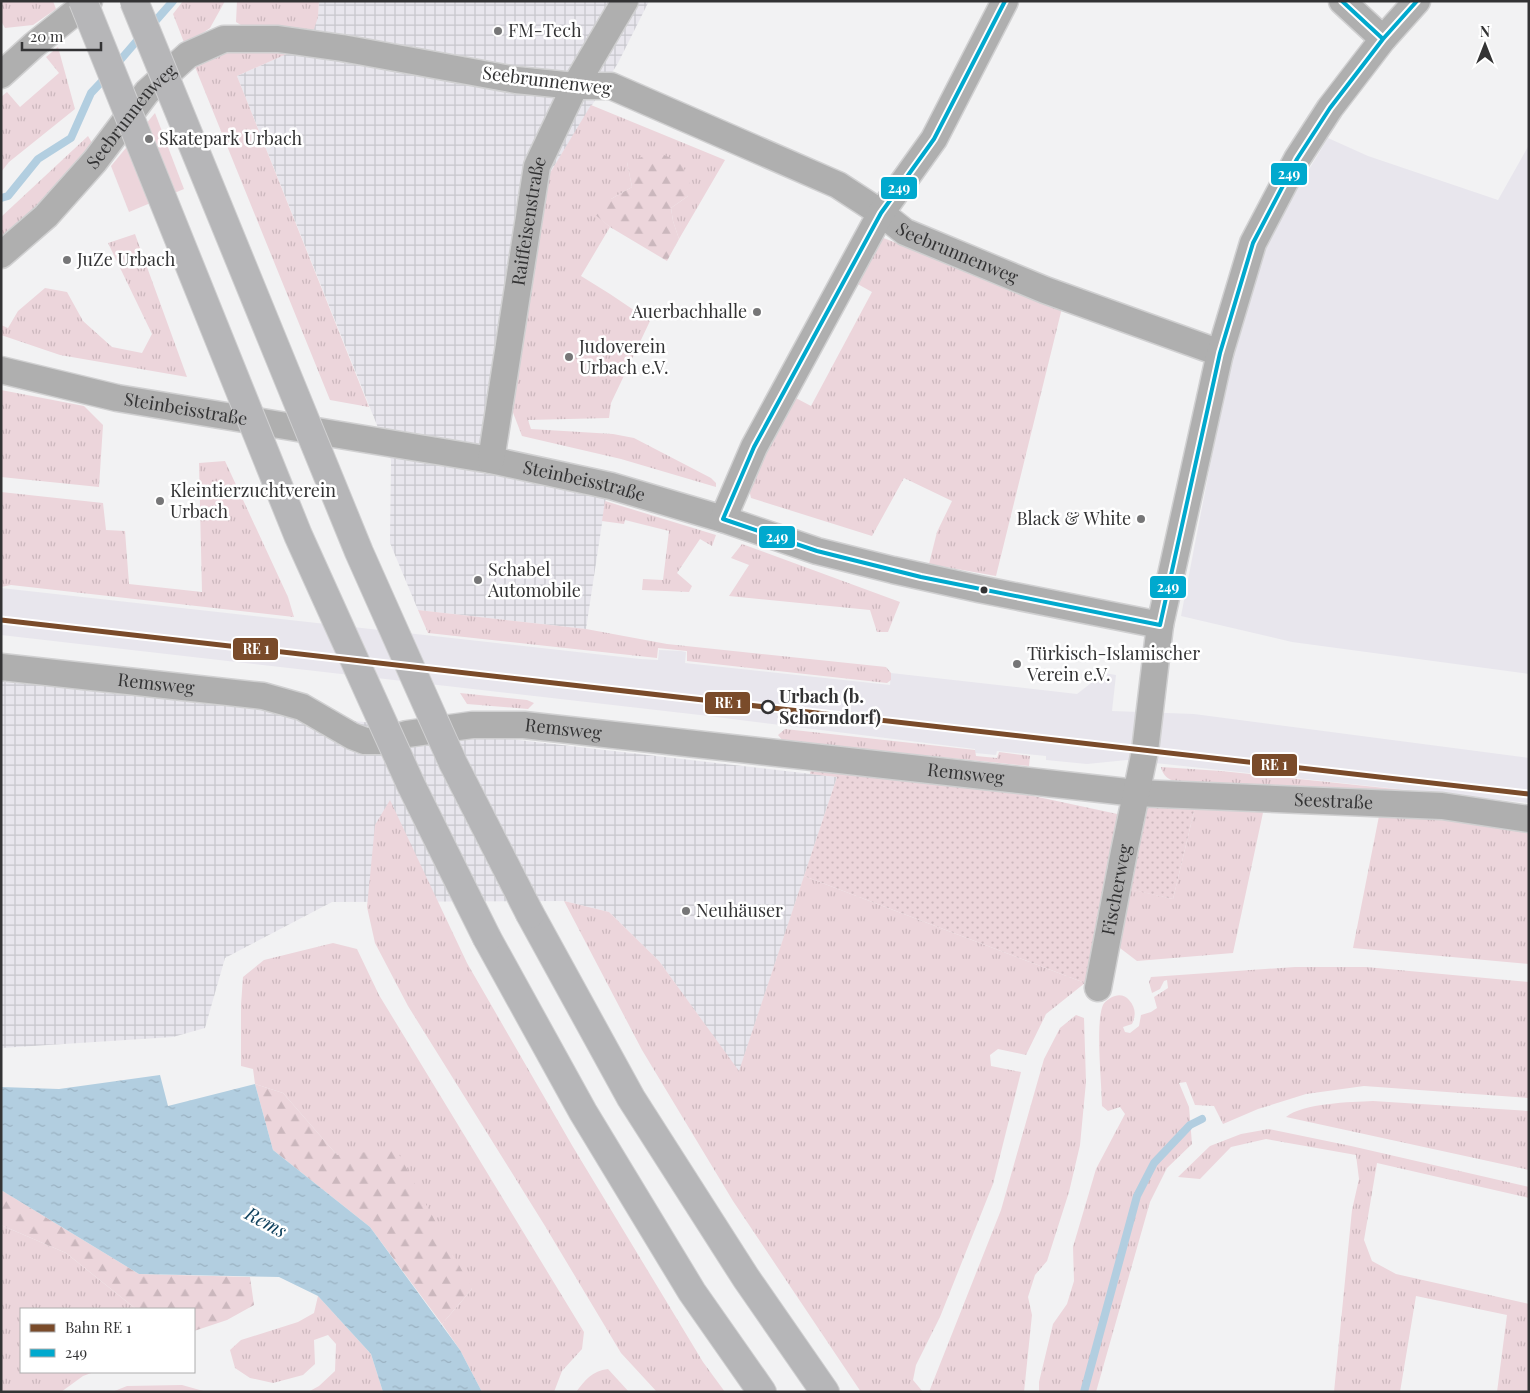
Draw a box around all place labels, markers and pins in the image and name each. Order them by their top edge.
place label: FM-Tech [508,18,582,42]
marker: FM-Tech [492,25,504,37]
place label: Skatepark Urbach [159,126,303,150]
marker: Skatepark Urbach [143,133,155,145]
place label: JuZe Urbach [76,247,176,271]
marker: JuZe Urbach [61,254,73,266]
place label: Auerbachhalle [631,299,747,323]
marker: Auerbachhalle [751,306,763,318]
place label: Judoverein Urbach e.V. [578,334,668,379]
marker: Judoverein Urbach e.V. [563,351,575,363]
place label: Kleintierzuchtverein Urbach [170,478,336,523]
marker: Kleintierzuchtverein Urbach [154,495,166,507]
place label: Black & White [1016,506,1131,530]
marker: Black & White [1135,513,1147,525]
place label: Schabel Automobile [487,557,581,602]
marker: Schabel Automobile [472,574,484,586]
unlabelled marker [979,585,989,595]
place label: Türkisch-Islamischer Verein e.V. [1026,641,1200,686]
marker: Türkisch-Islamischer Verein e.V. [1011,658,1023,670]
place label: Urbach (b. Schorndorf) [779,684,881,729]
marker: Urbach (b. Schorndorf) [761,700,775,714]
place label: Neuhäuser [696,898,783,922]
marker: Neuhäuser [680,905,692,917]

